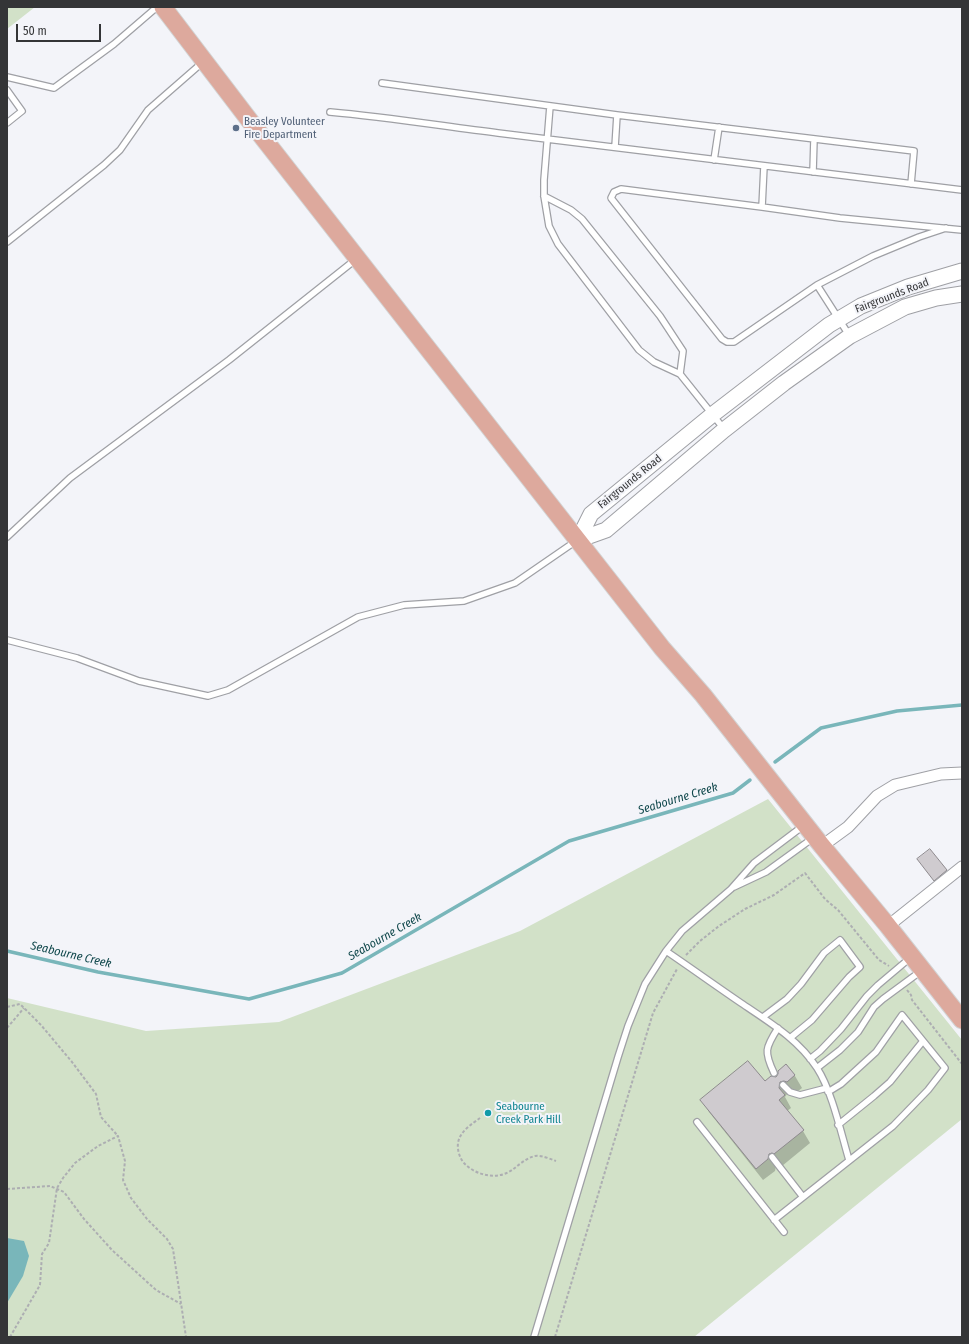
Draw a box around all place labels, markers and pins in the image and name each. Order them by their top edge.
place label: Beasley Volunteer Fire Department [244,115,325,141]
marker: Beasley Volunteer Fire Department [231,123,241,133]
place label: Seabourne Creek Park Hill [496,1100,561,1126]
marker: Seabourne Creek Park Hill [483,1108,493,1118]

